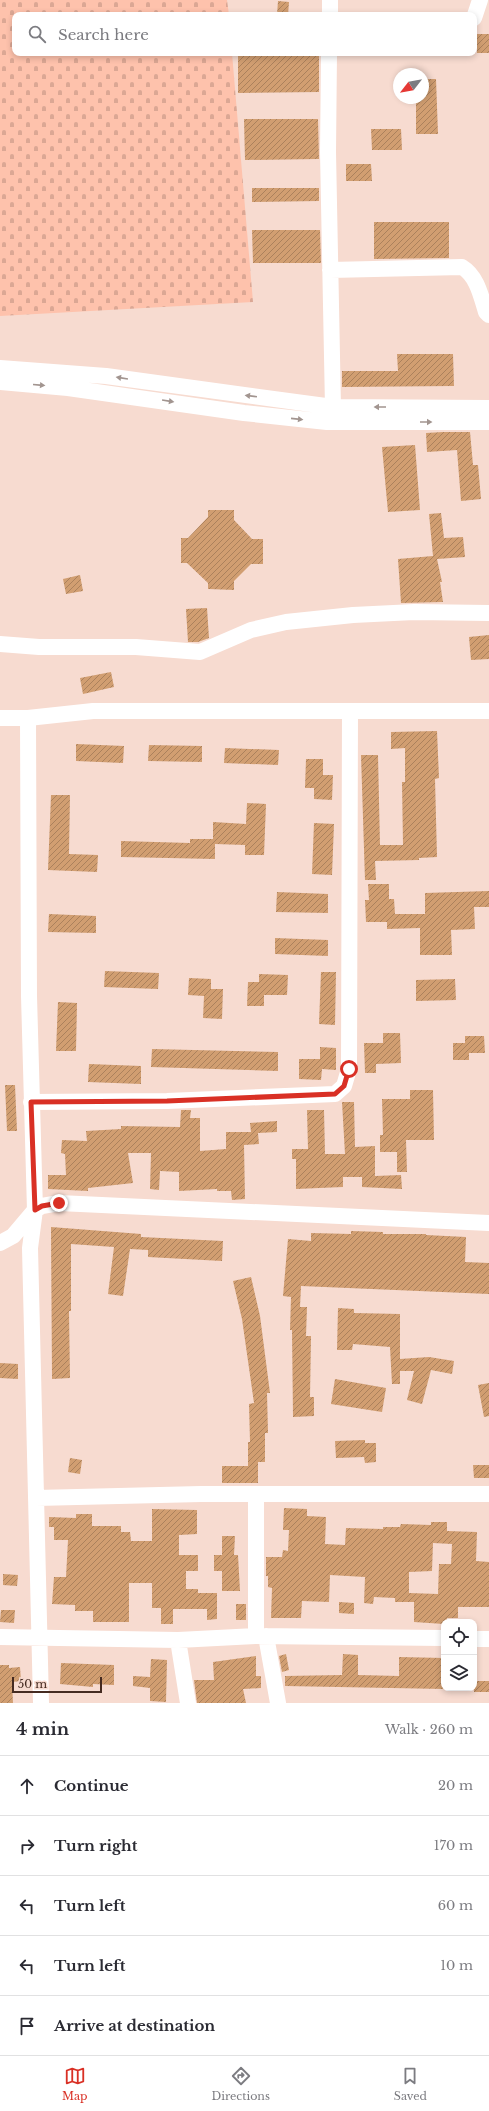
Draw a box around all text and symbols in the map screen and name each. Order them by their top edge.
search box [12,12,477,56]
icon: search [26,23,48,45]
text: Search here [58,25,149,44]
north arrow [393,68,429,104]
one-way arrow [116,375,128,381]
one-way arrow [33,382,45,389]
one-way arrow [245,393,257,399]
one-way arrow [162,398,174,404]
one-way arrow [373,404,386,410]
one-way arrow [291,415,303,422]
one-way arrow [420,419,433,425]
route start [340,1060,358,1078]
route end [50,1194,68,1212]
map controls [441,1619,477,1691]
button: locate [441,1619,477,1655]
button: layers [441,1655,477,1691]
scale bar [12,1675,102,1694]
text: 50 m [18,1677,47,1691]
text: 4 min [16,1719,69,1740]
text: Walk · 260 m [385,1721,473,1738]
icon: ahead [16,1775,38,1797]
text: Continue [54,1776,129,1795]
text: 20 m [438,1777,473,1794]
icon: right [16,1835,38,1857]
text: Turn right [54,1836,137,1855]
text: 170 m [434,1837,473,1854]
icon: left [16,1895,38,1917]
text: Turn left [54,1896,125,1915]
text: 60 m [438,1897,473,1914]
icon: left [16,1955,38,1977]
text: Turn left [54,1956,125,1975]
text: 10 m [440,1957,473,1974]
icon: arrive [16,2015,38,2037]
text: Arrive at destination [54,2016,215,2035]
tab: Map [62,2065,88,2103]
tab: Directions [211,2065,270,2103]
tab: Saved [394,2065,427,2103]

